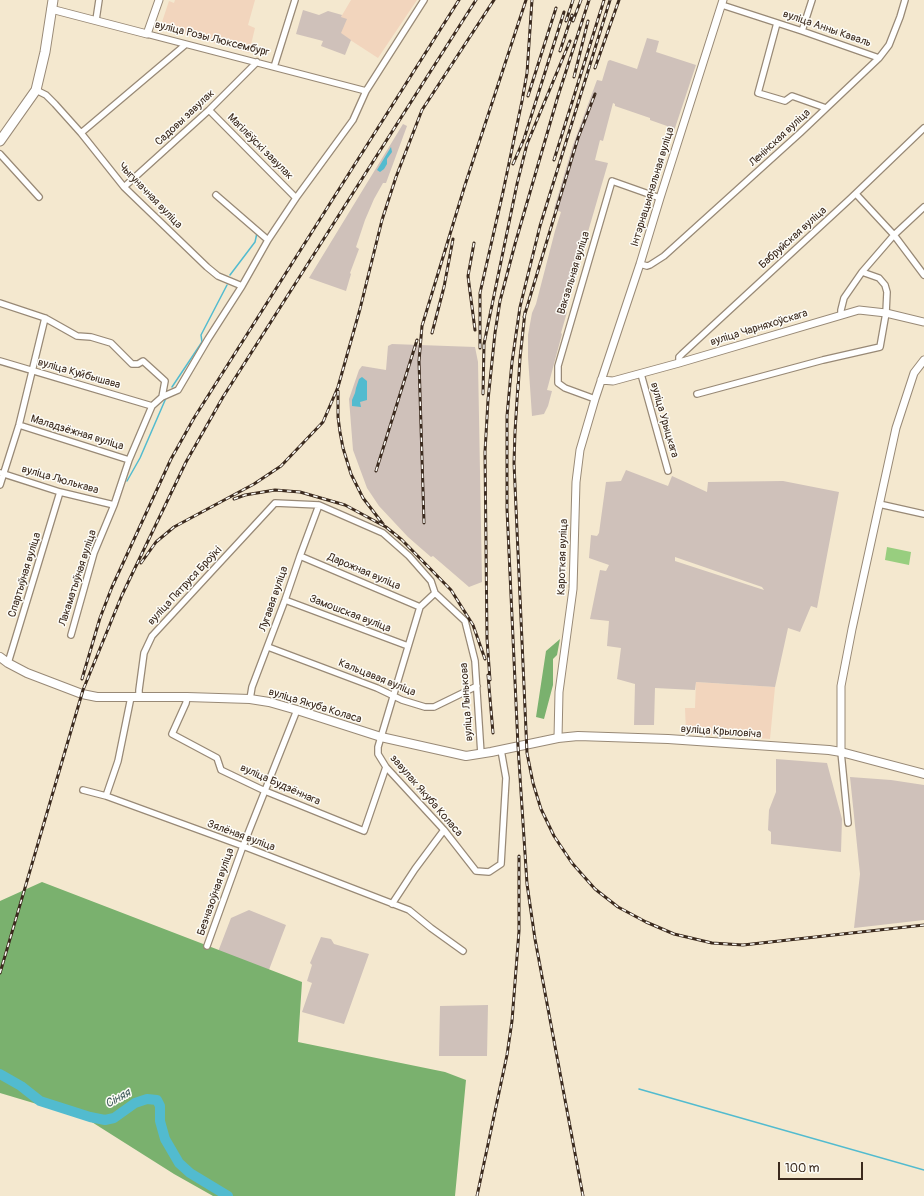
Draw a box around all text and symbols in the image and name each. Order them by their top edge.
street label: вуліца Анны Каваль [781,8,873,50]
street label: вуліца Розы Люксембург [153,18,271,60]
street label: Садовы завулак [153,87,217,149]
street label: Ленінская вуліца [747,106,813,170]
street label: Магілёўскі завулак [224,111,296,183]
street label: Інтэрнацыянальная вуліца [628,126,678,248]
street label: Чыгуначная вуліца [115,160,185,232]
street label: Бабруйская вуліца [756,204,830,272]
street label: Вакзальная вуліца [555,230,593,316]
street label: вуліца Чарняхоўскага [709,307,809,349]
street label: вуліца Куйбышава [36,356,122,392]
street label: вуліца Урыцкага [647,381,681,459]
street label: Маладзёжная вуліца [29,413,125,453]
street label: вуліца Люлькава [20,463,100,497]
street label: Кароткая вуліца [555,519,571,595]
street label: Лакаматыўная вуліца [56,528,100,628]
street label: Спартыўная вуліца [6,531,44,619]
street label: вуліца Пятруся Броўкі [145,544,225,628]
street label: Дарожная вуліца [326,551,402,593]
street label: Лугавая вуліца [257,565,291,633]
street label: Замошская вуліца [307,592,393,636]
street label: Кальцавая вуліца [336,656,418,700]
street label: вуліца Лынькова [458,662,476,742]
street label: вуліца Якуба Коласа [267,686,363,726]
street label: вуліца Крыловіча [680,723,762,741]
street label: завулак Якуба Коласа [387,752,465,840]
street label: вуліца Будзённага [238,761,322,809]
street label: Зялёная вуліца [205,818,277,854]
street label: Безназоўная вуліца [195,846,237,938]
water label: Сіняя [103,1086,133,1112]
scale bar [780,1154,865,1180]
text: 100 m [785,1161,819,1176]

